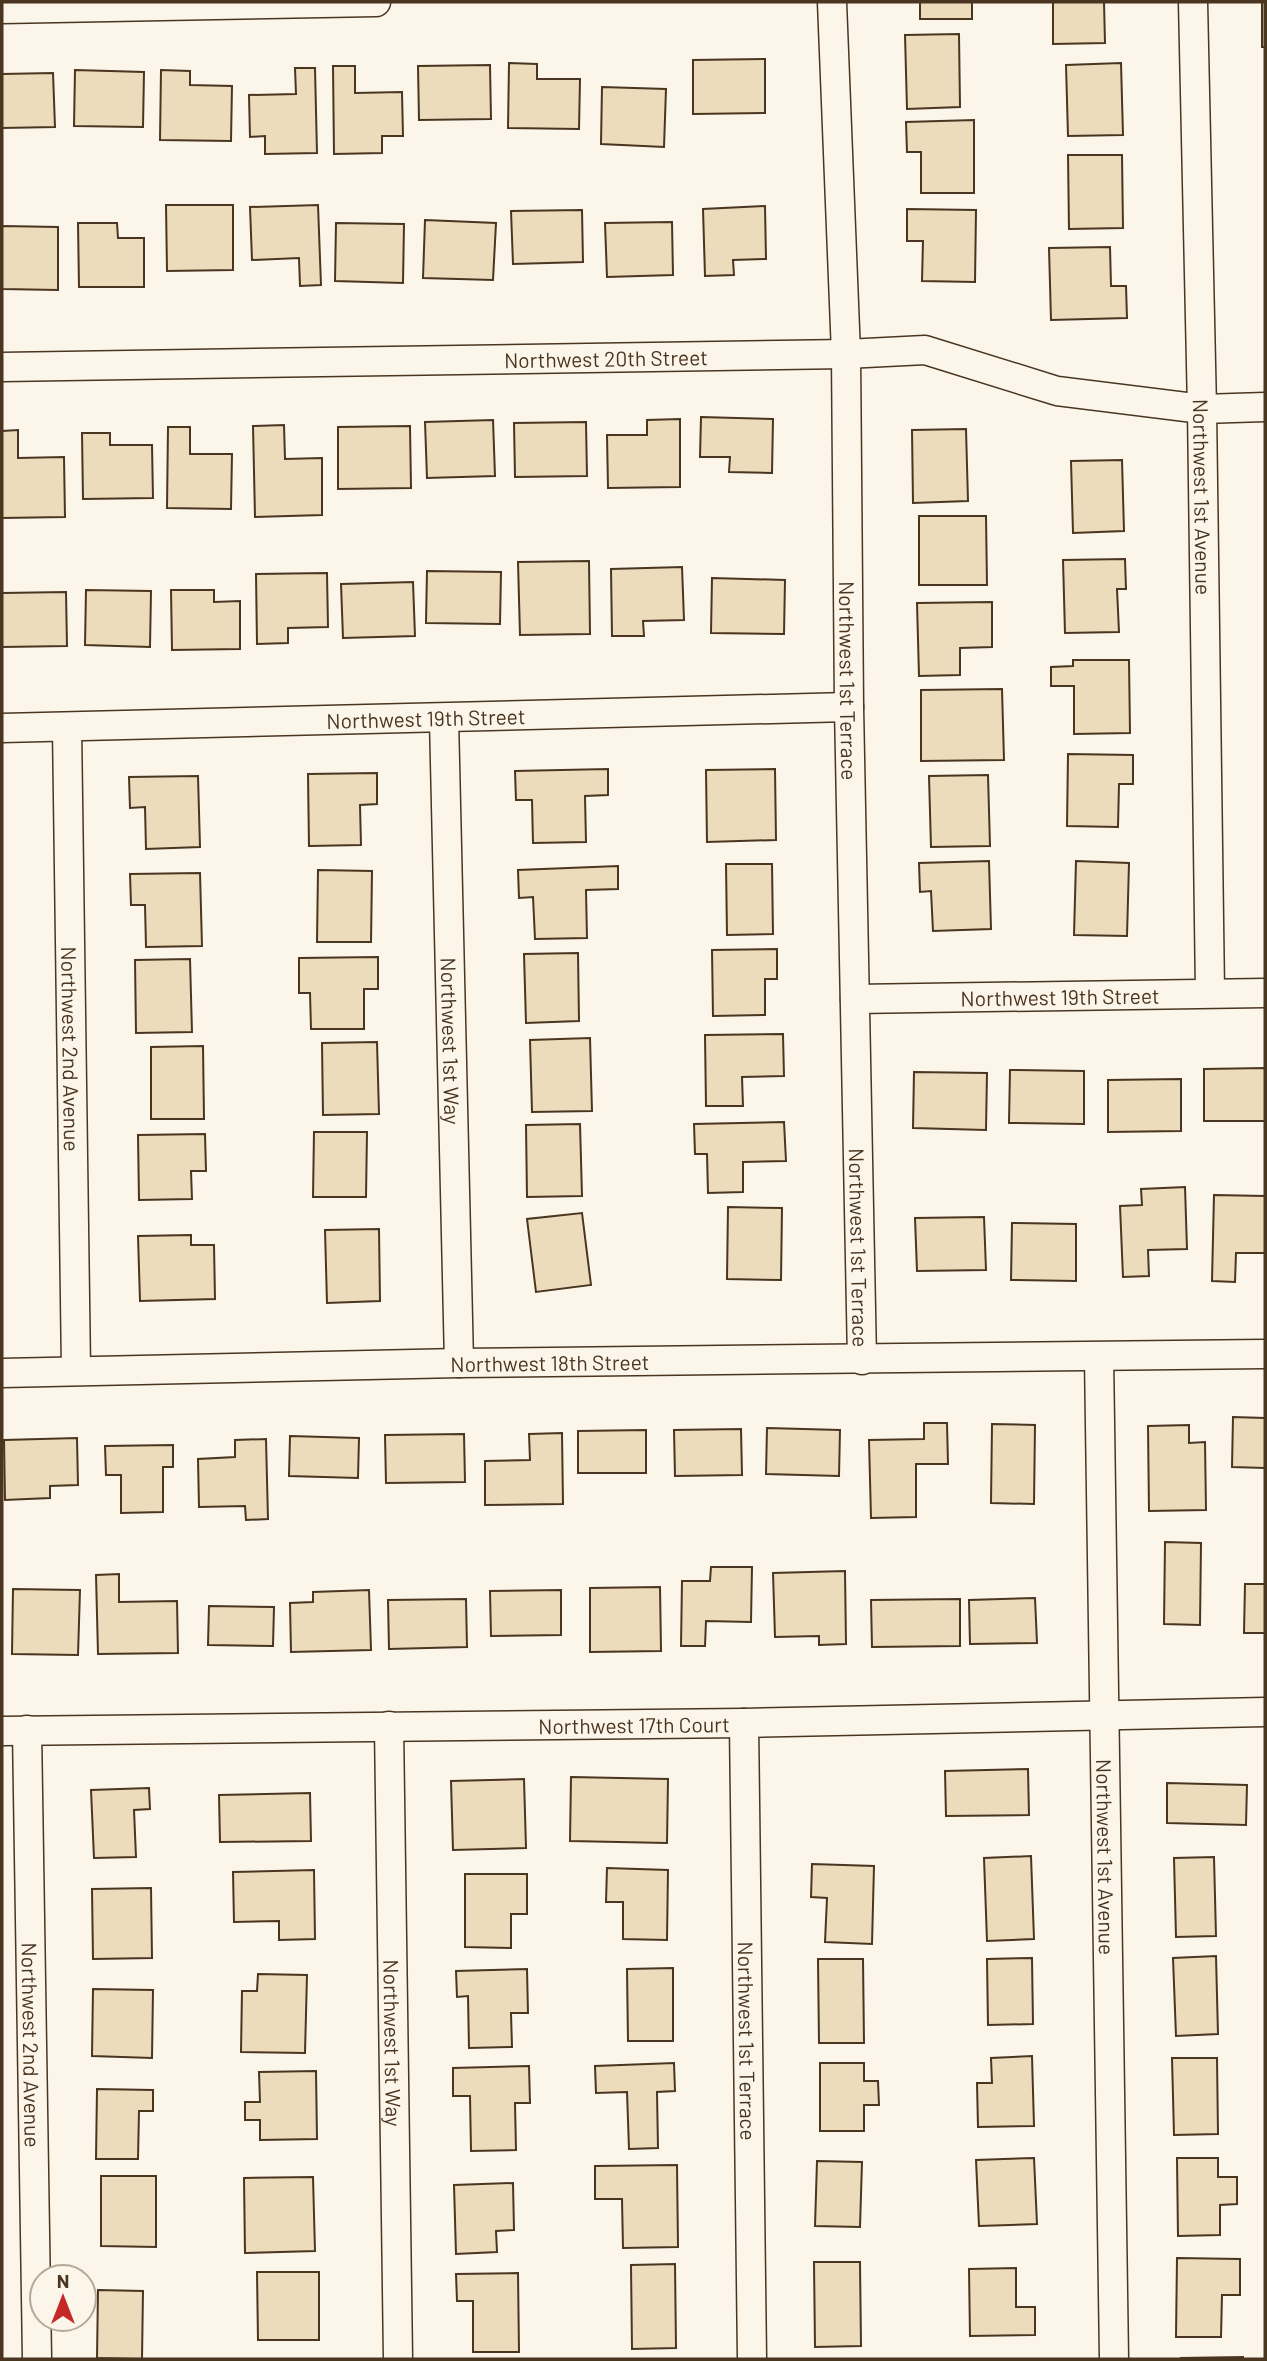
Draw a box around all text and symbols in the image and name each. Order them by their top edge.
street label: Northwest 20th Street [504,344,708,372]
street label: Northwest 1st Avenue [1189,398,1217,595]
street label: Northwest 1st Terrace [835,581,863,781]
street label: Northwest 19th Street [326,703,526,732]
street label: Northwest 2nd Avenue [58,946,85,1152]
street label: Northwest 1st Way [437,957,466,1125]
street label: Northwest 19th Street [960,982,1160,1010]
street label: Northwest 1st Terrace [845,1148,874,1347]
street label: Northwest 18th Street [450,1348,650,1376]
street label: Northwest 17th Court [538,1711,730,1738]
street label: Northwest 1st Avenue [1093,1759,1120,1955]
street label: Northwest 1st Terrace [734,1941,762,2141]
street label: Northwest 2nd Avenue [18,1942,46,2148]
street label: Northwest 1st Way [380,1959,407,2127]
north arrow [28,2263,98,2333]
text: N [57,2269,69,2292]

